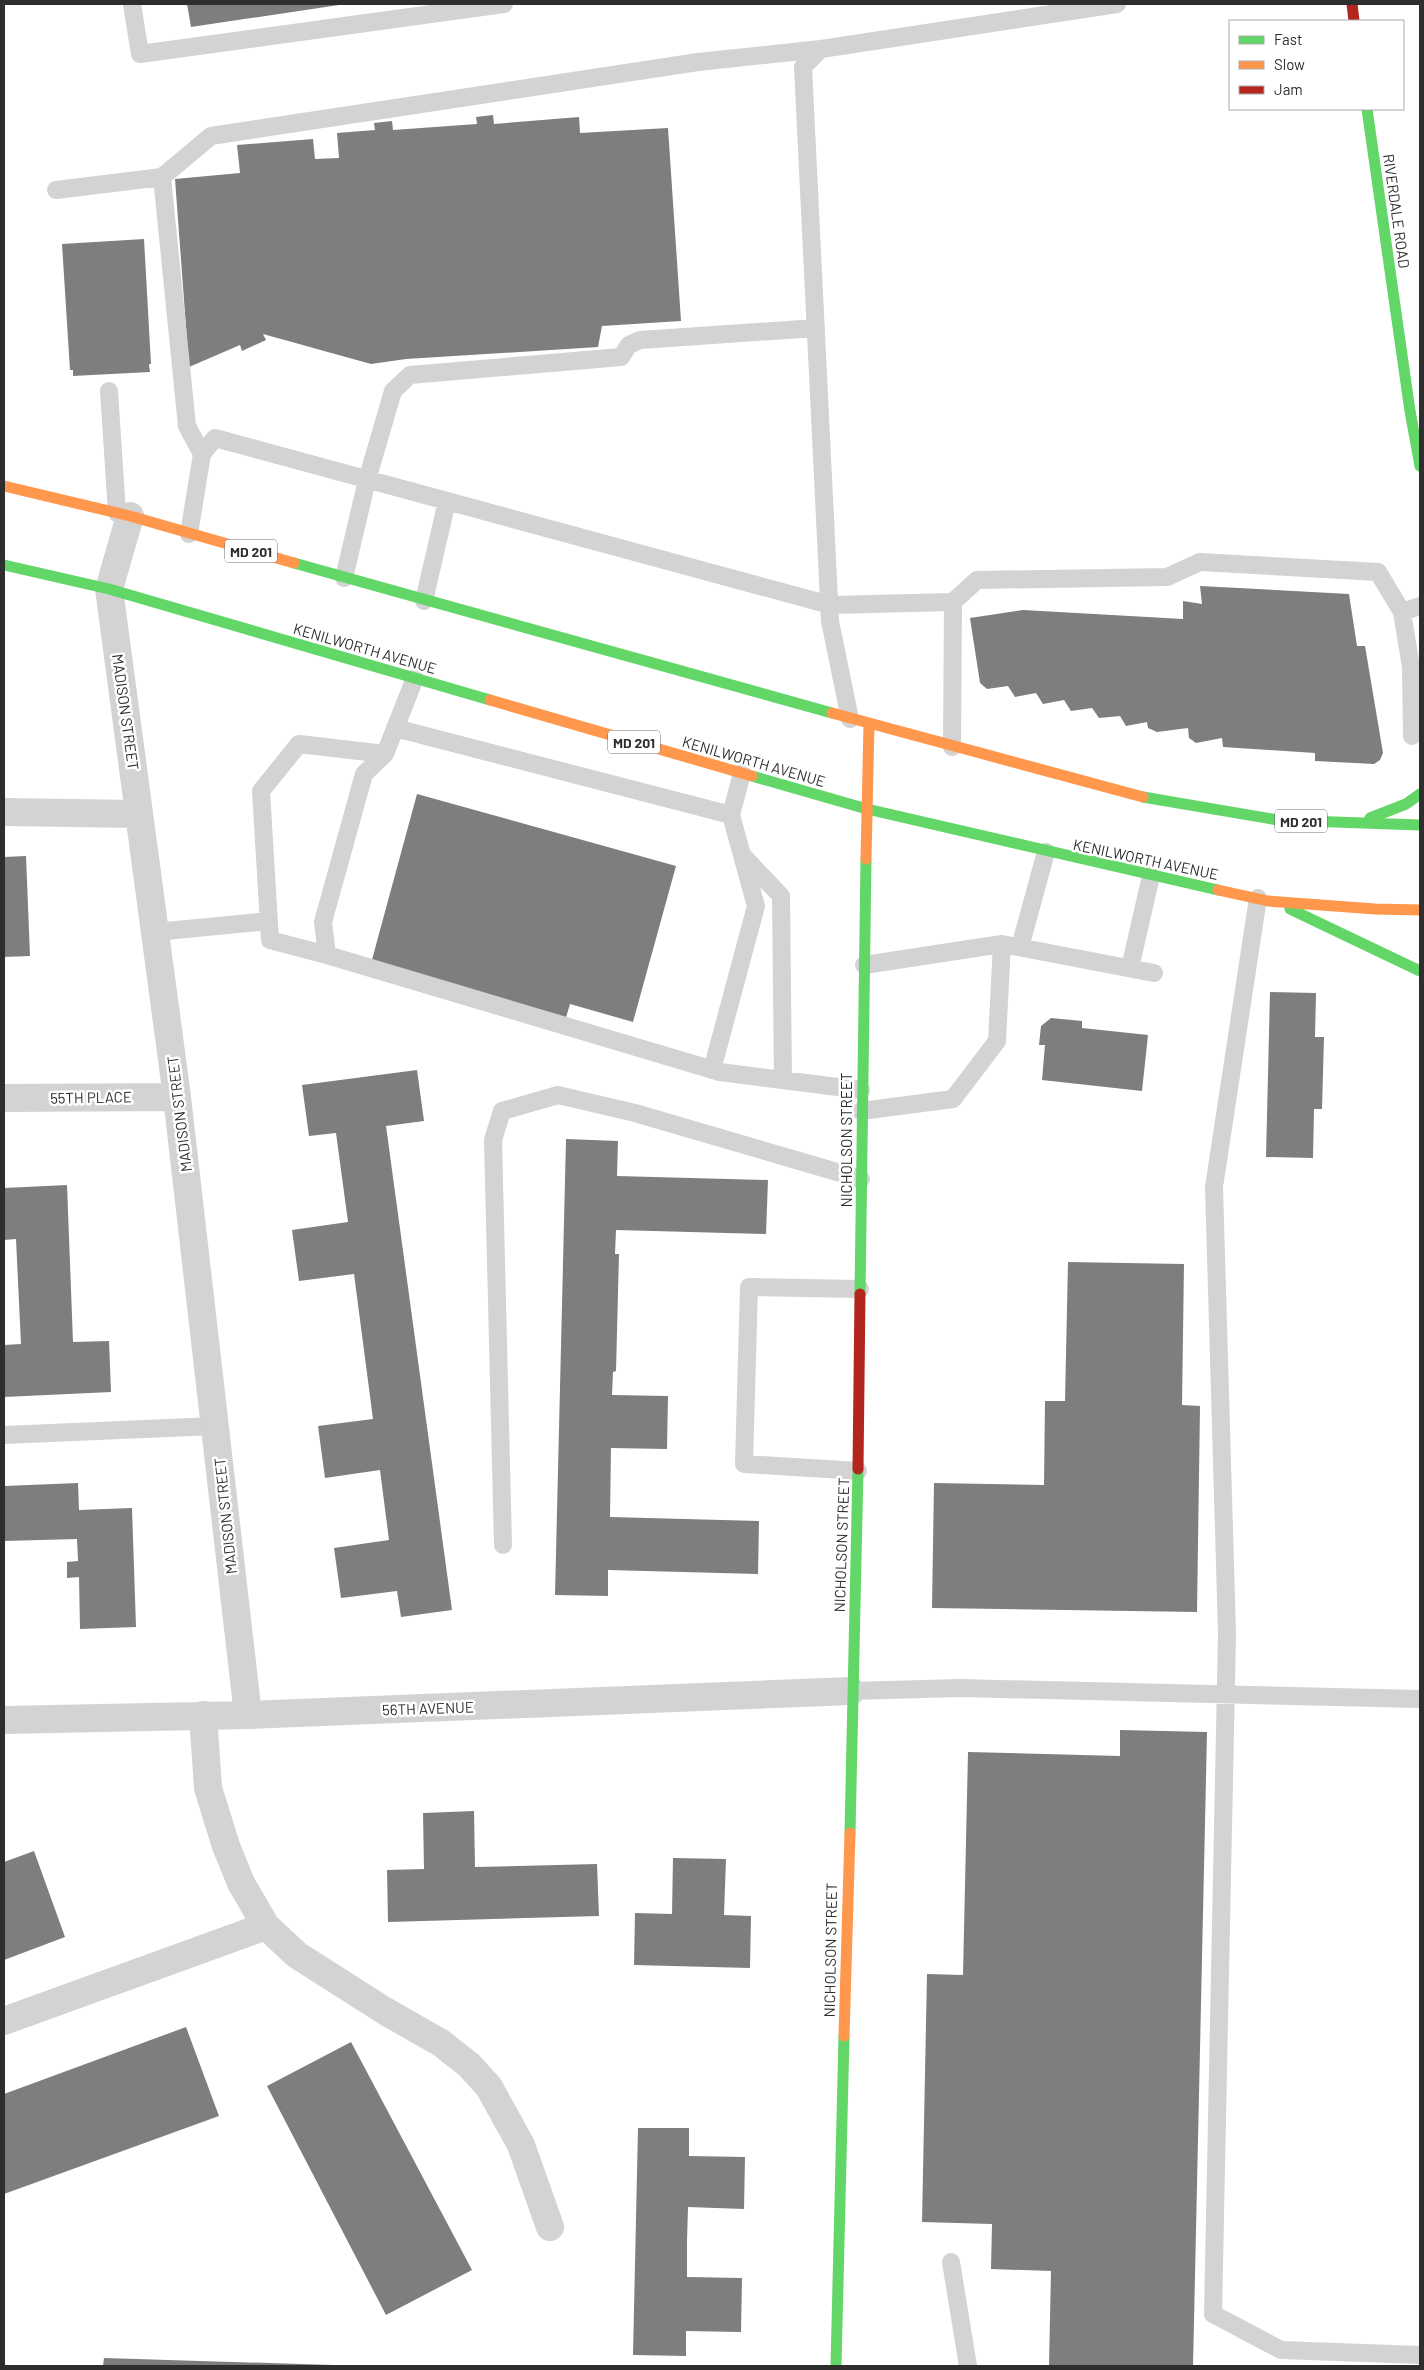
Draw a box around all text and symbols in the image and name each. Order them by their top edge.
legend [1229,20,1404,110]
text: Fast [1274,30,1302,48]
text: Slow [1274,55,1305,73]
text: Jam [1274,80,1303,98]
street label: RIVERDALE ROAD [1380,153,1414,269]
road number: MD 201 [225,540,277,562]
street label: KENILWORTH AVENUE [291,619,439,677]
street label: MADISON STREET [109,653,143,771]
road number: MD 201 [608,730,660,754]
street label: KENILWORTH AVENUE [680,732,828,790]
road number: MD 201 [1275,809,1327,832]
street label: KENILWORTH AVENUE [1072,835,1220,883]
street label: MADISON STREET [163,1055,195,1173]
street label: NICHOLSON STREET [837,1073,855,1207]
street label: 55TH PLACE [50,1087,132,1107]
street label: MADISON STREET [210,1457,240,1575]
street label: NICHOLSON STREET [830,1477,852,1613]
street label: 56TH AVENUE [382,1697,474,1719]
street label: NICHOLSON STREET [820,1882,840,2018]

